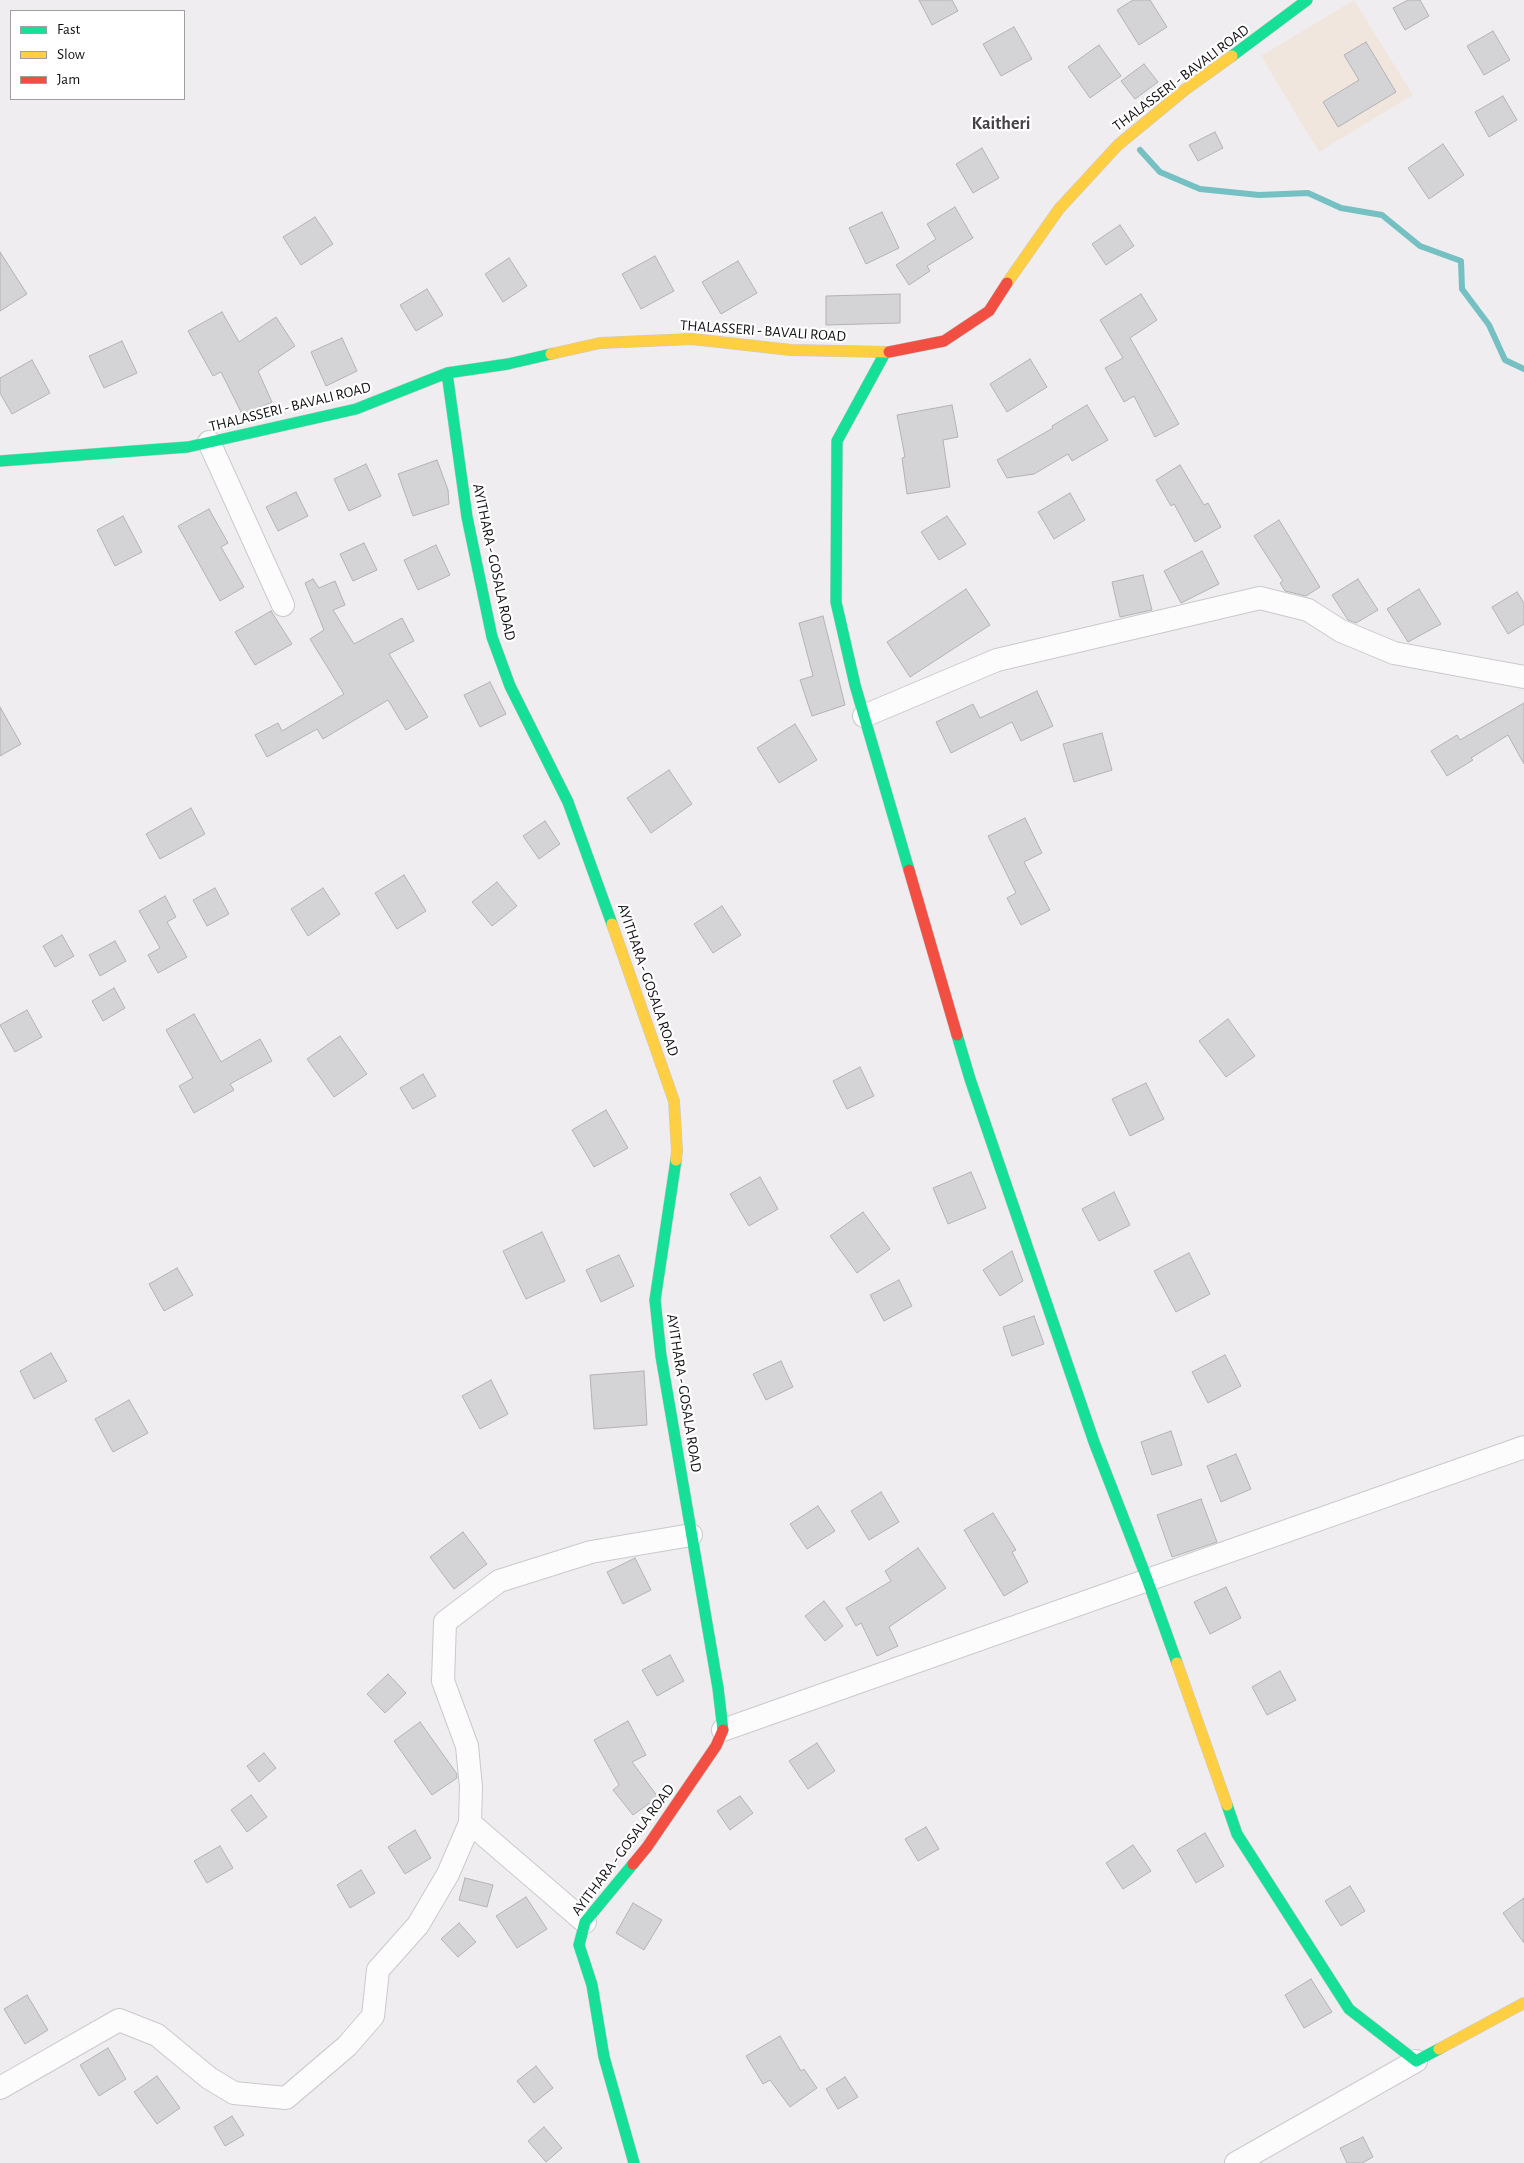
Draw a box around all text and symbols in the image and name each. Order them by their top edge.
legend [10,10,185,100]
street label: THALASSERI - BAVALI ROAD [1109,21,1253,135]
text: Fast [57,22,80,37]
text: Slow [57,47,85,62]
text: Jam [57,72,80,87]
district label: Kaitheri [972,113,1030,135]
street label: THALASSERI - BAVALI ROAD [679,316,847,346]
street label: THALASSERI - BAVALI ROAD [207,378,373,436]
street label: AYITHARA - GOSALA ROAD [469,482,519,642]
street label: AYITHARA - GOSALA ROAD [613,901,683,1059]
street label: AYITHARA - GOSALA ROAD [663,1313,705,1473]
street label: AYITHARA - GOSALA ROAD [568,1781,678,1919]

